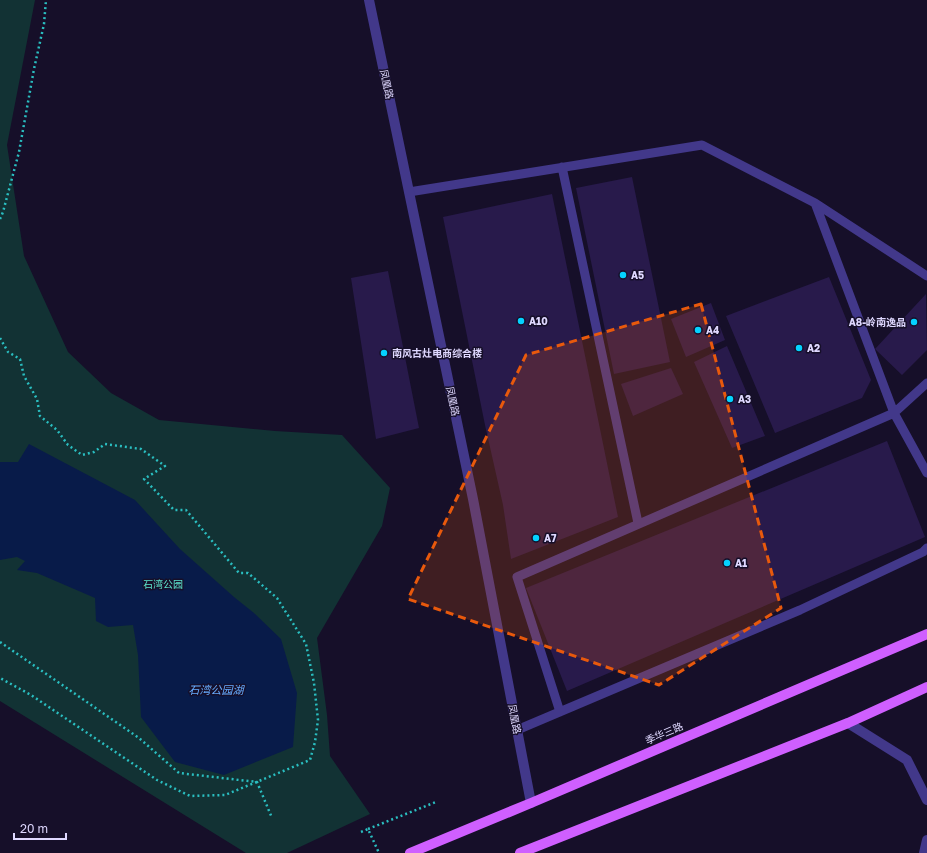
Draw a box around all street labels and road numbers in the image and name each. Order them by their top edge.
street label: 凤凰路 [378,68,396,100]
street label: 凤凰路 [444,385,462,417]
street label: 凤凰路 [506,703,524,735]
street label: 季华三路 [643,720,685,746]

